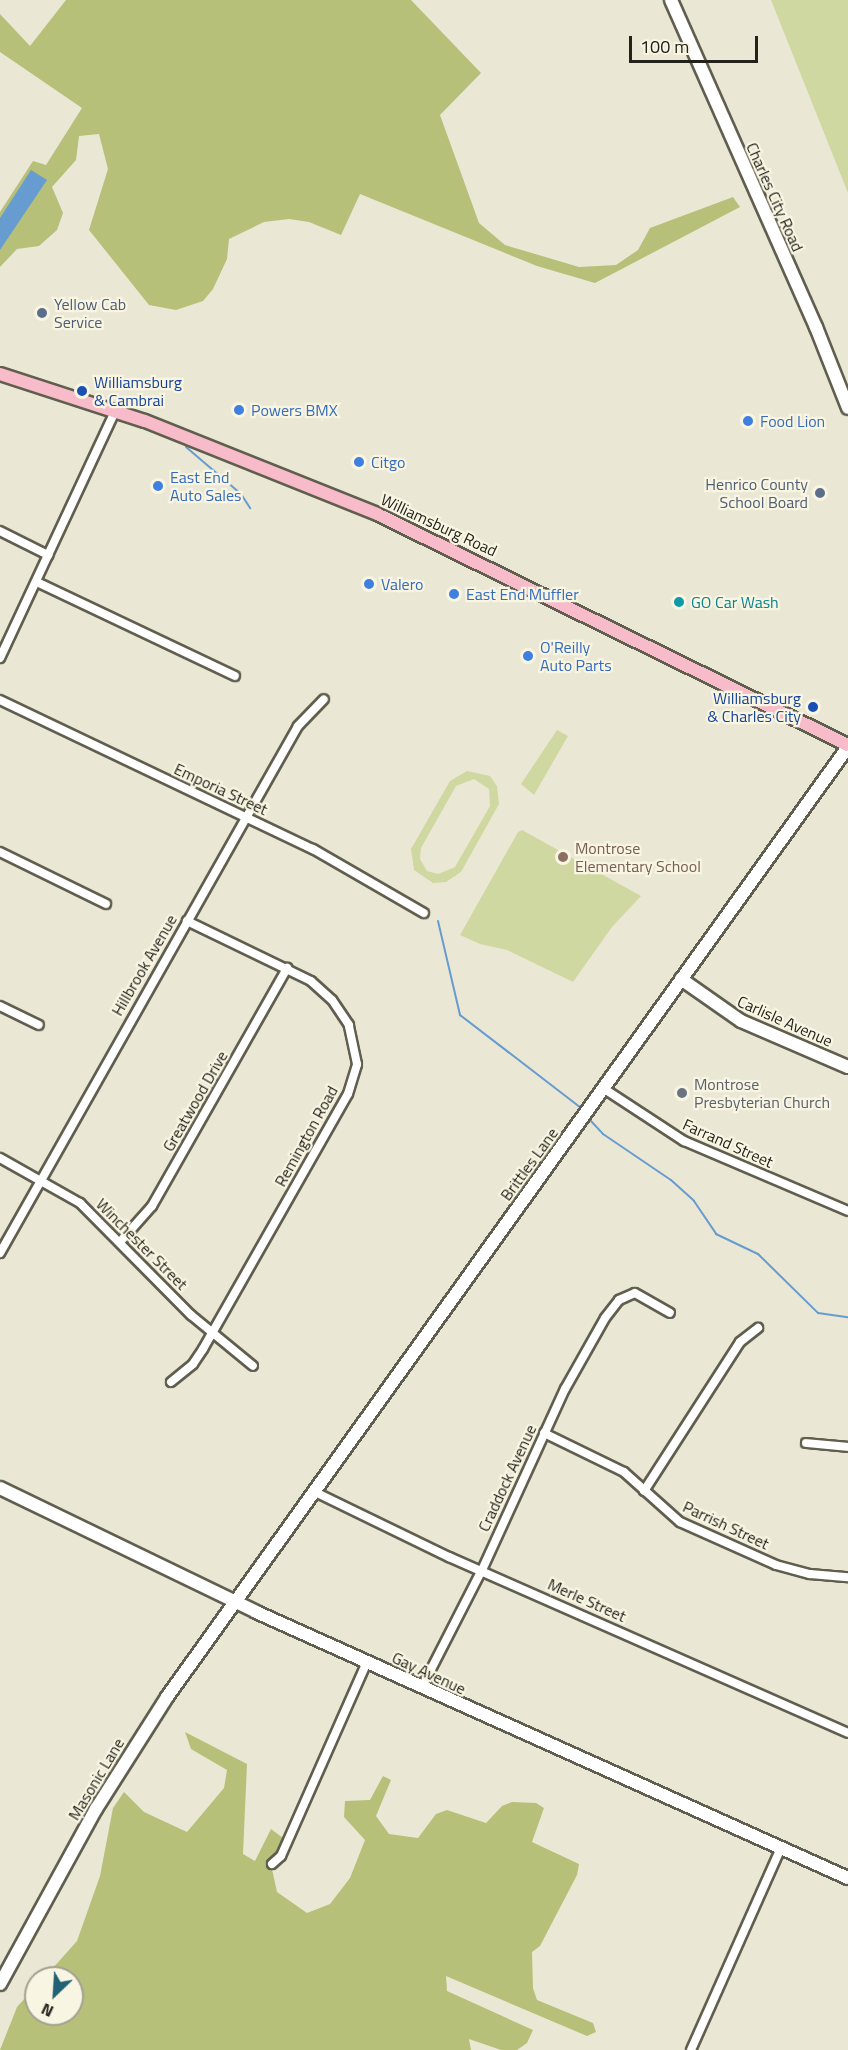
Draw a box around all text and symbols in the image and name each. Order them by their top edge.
scale bar [632,24,761,62]
text: 100 m [640,33,689,60]
street label: Charles City Road [742,140,808,254]
place label: Yellow Cab Service [54,294,126,332]
marker: Yellow Cab Service [35,306,49,320]
place label: Williamsburg & Cambrai [94,372,182,410]
marker: Williamsburg & Cambrai [75,384,89,398]
place label: Powers BMX [251,400,338,420]
marker: Powers BMX [232,403,246,417]
place label: Food Lion [760,411,825,431]
marker: Food Lion [741,414,755,428]
place label: Citgo [371,452,405,472]
marker: Citgo [352,455,366,469]
place label: East End Auto Sales [170,467,242,505]
place label: Henrico County School Board [705,474,808,512]
marker: East End Auto Sales [151,479,165,493]
marker: Henrico County School Board [813,486,827,500]
street label: Williamsburg Road [378,490,500,560]
place label: Valero [381,574,423,594]
marker: Valero [362,577,376,591]
place label: East End Muffler [466,584,579,604]
marker: East End Muffler [447,587,461,601]
place label: GO Car Wash [691,592,779,612]
marker: GO Car Wash [672,595,686,609]
place label: O'Reilly Auto Parts [540,637,612,675]
marker: O'Reilly Auto Parts [521,649,535,663]
place label: Williamsburg & Charles City [707,688,801,726]
marker: Williamsburg & Charles City [806,700,820,714]
street label: Emporia Street [171,759,271,819]
place label: Montrose Elementary School [575,838,701,876]
marker: Montrose Elementary School [556,850,570,864]
street label: Hillbrook Avenue [107,911,181,1019]
street label: Carlisle Avenue [734,991,836,1051]
street label: Greatwood Drive [158,1047,232,1155]
place label: Montrose Presbyterian Church [694,1074,830,1112]
street label: Remington Road [270,1082,342,1190]
marker: Montrose Presbyterian Church [675,1086,689,1100]
street label: Farrand Street [680,1115,776,1171]
street label: Brittles Lane [496,1124,562,1204]
street label: Winchester Street [92,1194,192,1294]
street label: Craddock Avenue [474,1421,540,1535]
street label: Parrish Street [680,1497,772,1553]
street label: Merle Street [545,1574,629,1626]
street label: Gay Avenue [389,1648,469,1698]
street label: Masonic Lane [64,1735,128,1823]
north arrow [24,1966,84,2026]
text: N [37,1997,57,2024]

